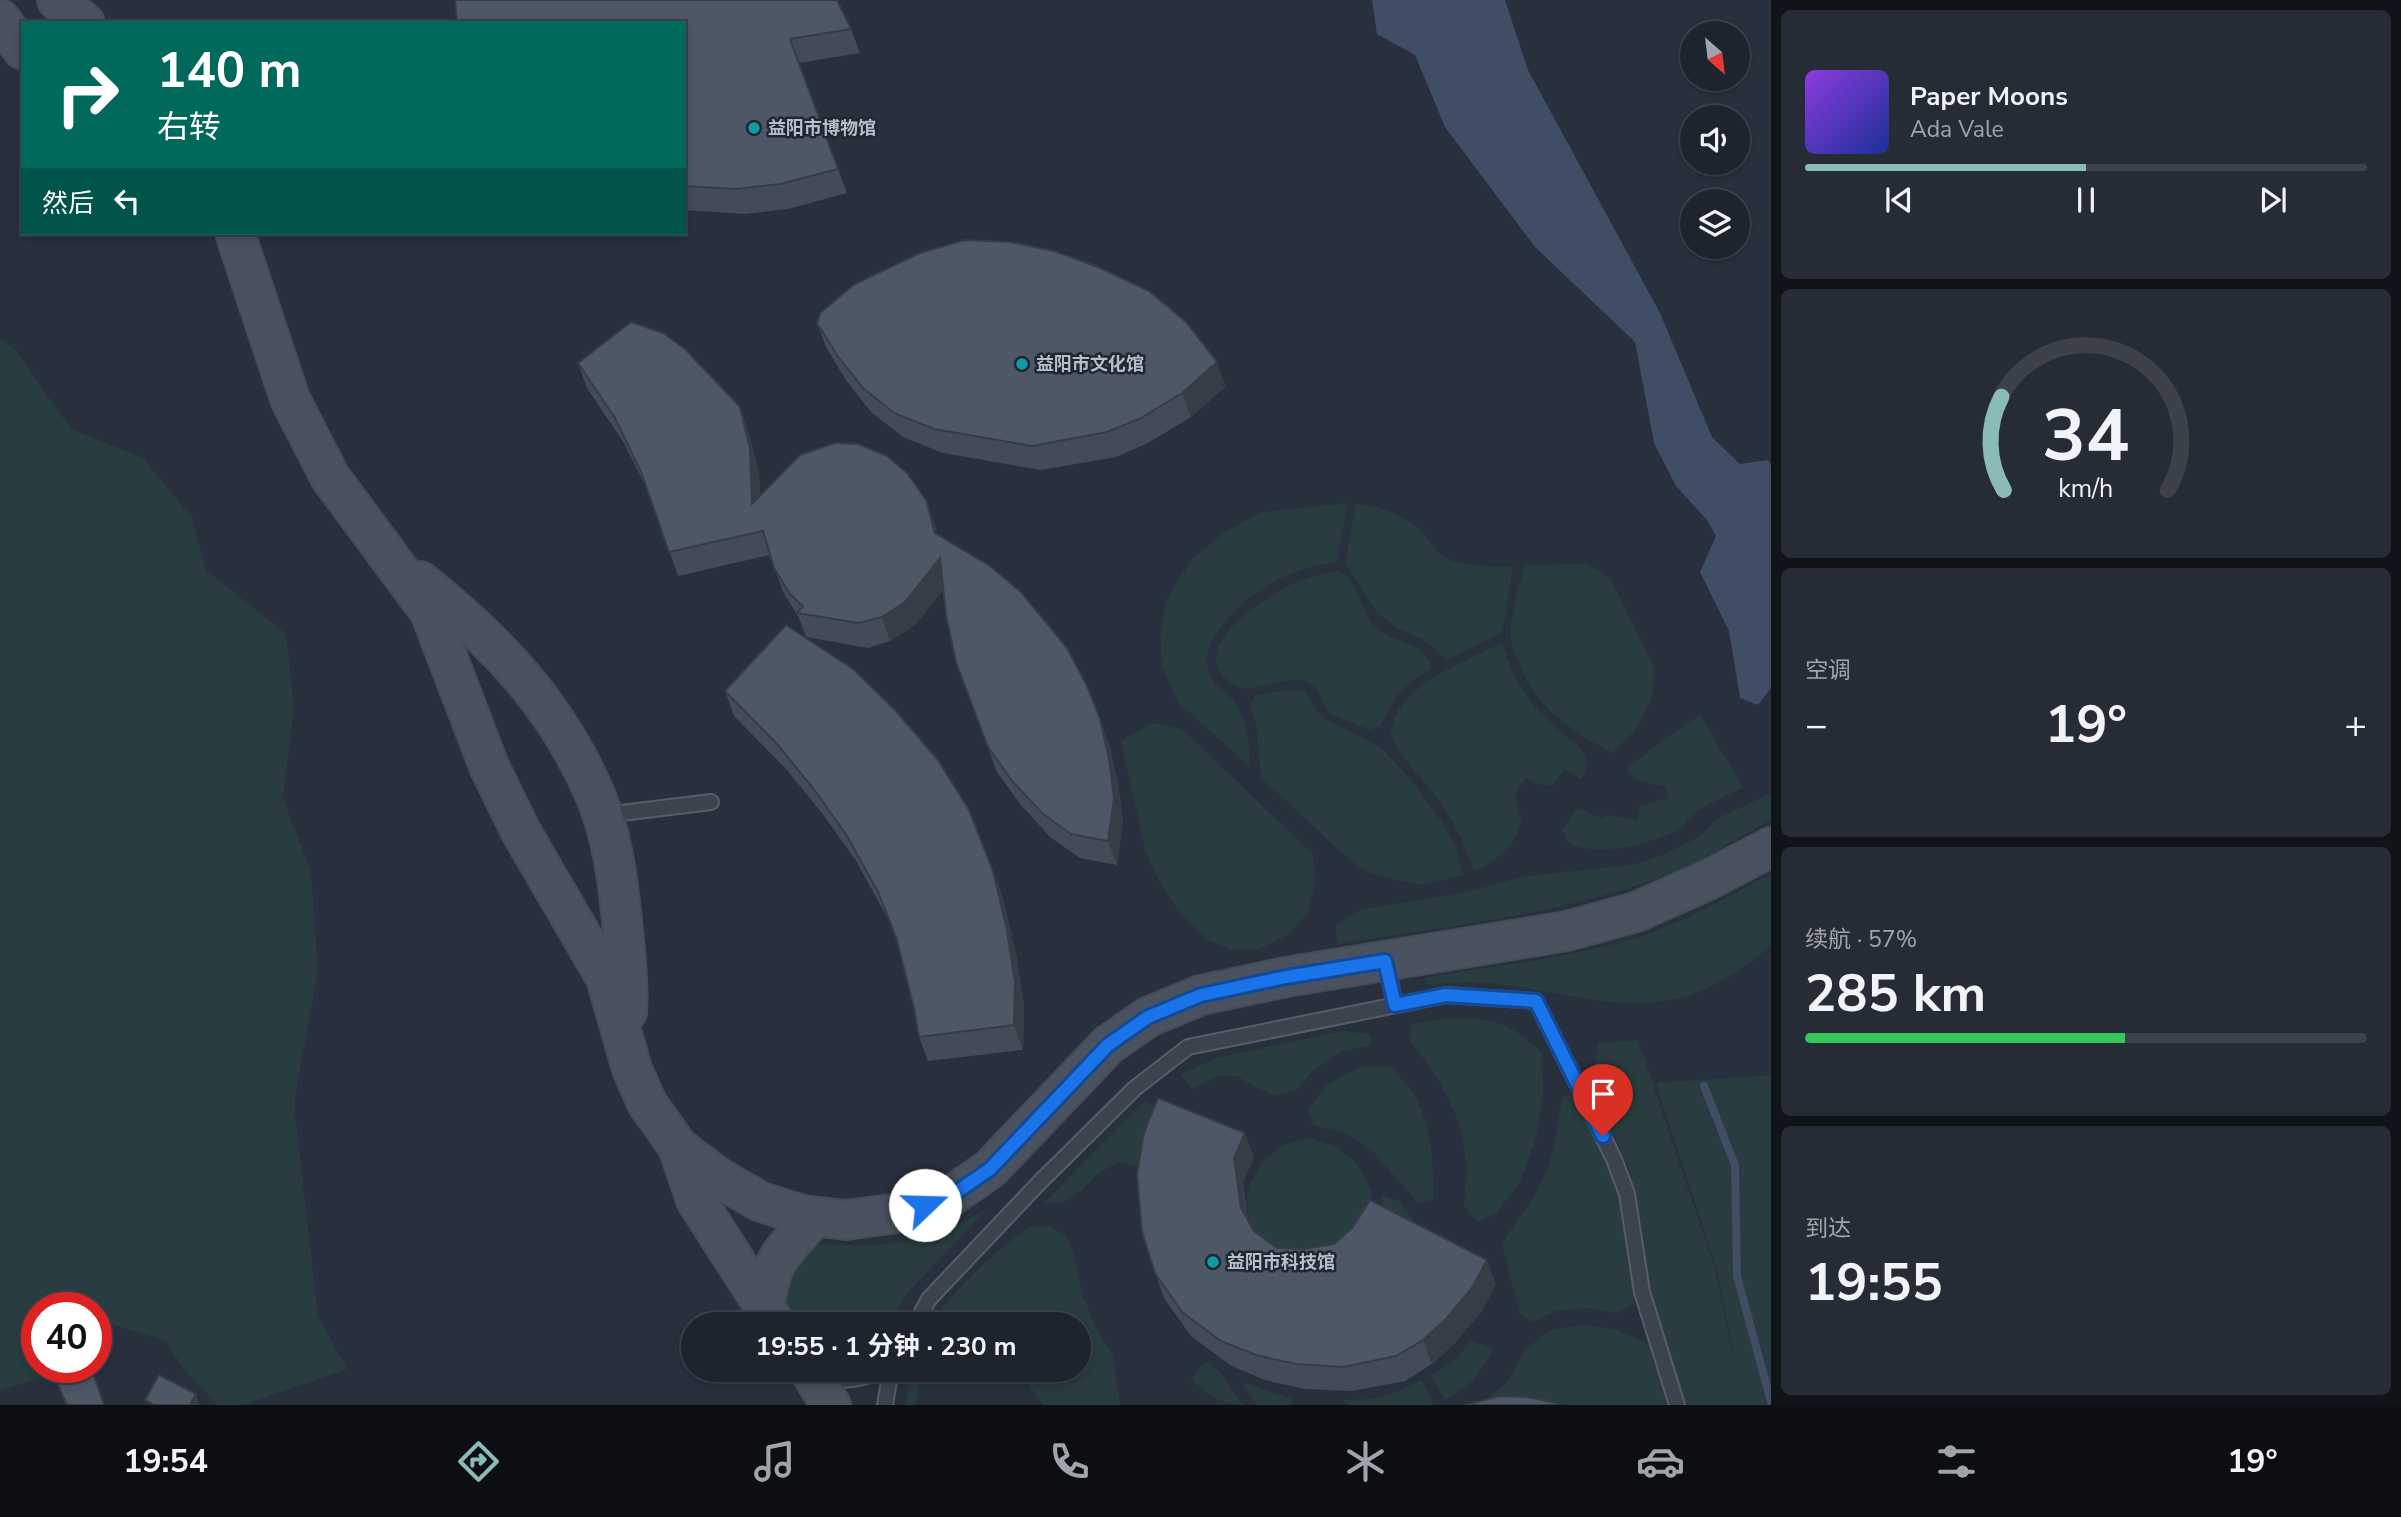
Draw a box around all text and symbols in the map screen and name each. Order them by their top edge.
north arrow [1680,21,1750,91]
map controls [1680,21,1750,259]
text: 140 m [157,37,301,104]
icon: right [42,49,133,140]
text: Paper Moons [1910,79,2068,114]
button: sound [1680,105,1750,175]
text: 右转 [157,106,221,149]
text: Ada Vale [1910,114,2004,145]
place label: 益阳市博物馆 [768,116,876,140]
marker: 益阳市博物馆 [746,120,762,136]
icon: previous [1880,181,1918,219]
icon: pause [2067,181,2105,219]
icon: next [2254,181,2292,219]
icon: left [108,182,146,220]
text: 然后 [42,186,94,221]
button: layers [1680,189,1750,259]
place label: 益阳市文化馆 [1036,352,1144,376]
marker: 益阳市文化馆 [1014,356,1030,372]
text: 34 [2042,386,2130,486]
text: km/h [2058,471,2114,505]
text: 空调 [1805,655,1851,686]
text: 19° [2045,689,2127,760]
text: − [1805,700,1828,751]
text: + [2344,700,2367,751]
text: 续航 · 57% [1805,924,1917,955]
text: 285 km [1805,958,1986,1029]
pin [1573,1064,1633,1136]
icon: arrive [1584,1075,1622,1113]
position arrow [888,1168,962,1242]
text: 到达 [1805,1213,1851,1244]
text: 19:55 [1805,1247,1943,1318]
place label: 益阳市科技馆 [1227,1250,1335,1274]
marker: 益阳市科技馆 [1205,1254,1221,1270]
speed limit sign: 40 [21,1292,112,1383]
text: 19:55 · 1 分钟 · 230 m [755,1329,1017,1364]
icon: directions [454,1437,503,1486]
icon: music [750,1437,799,1486]
icon: phone [1045,1437,1094,1486]
icon: climate [1341,1437,1390,1486]
icon: car [1636,1437,1685,1486]
icon: filters [1932,1437,1981,1486]
text: 19:54 [123,1440,208,1483]
text: 19° [2227,1440,2278,1483]

